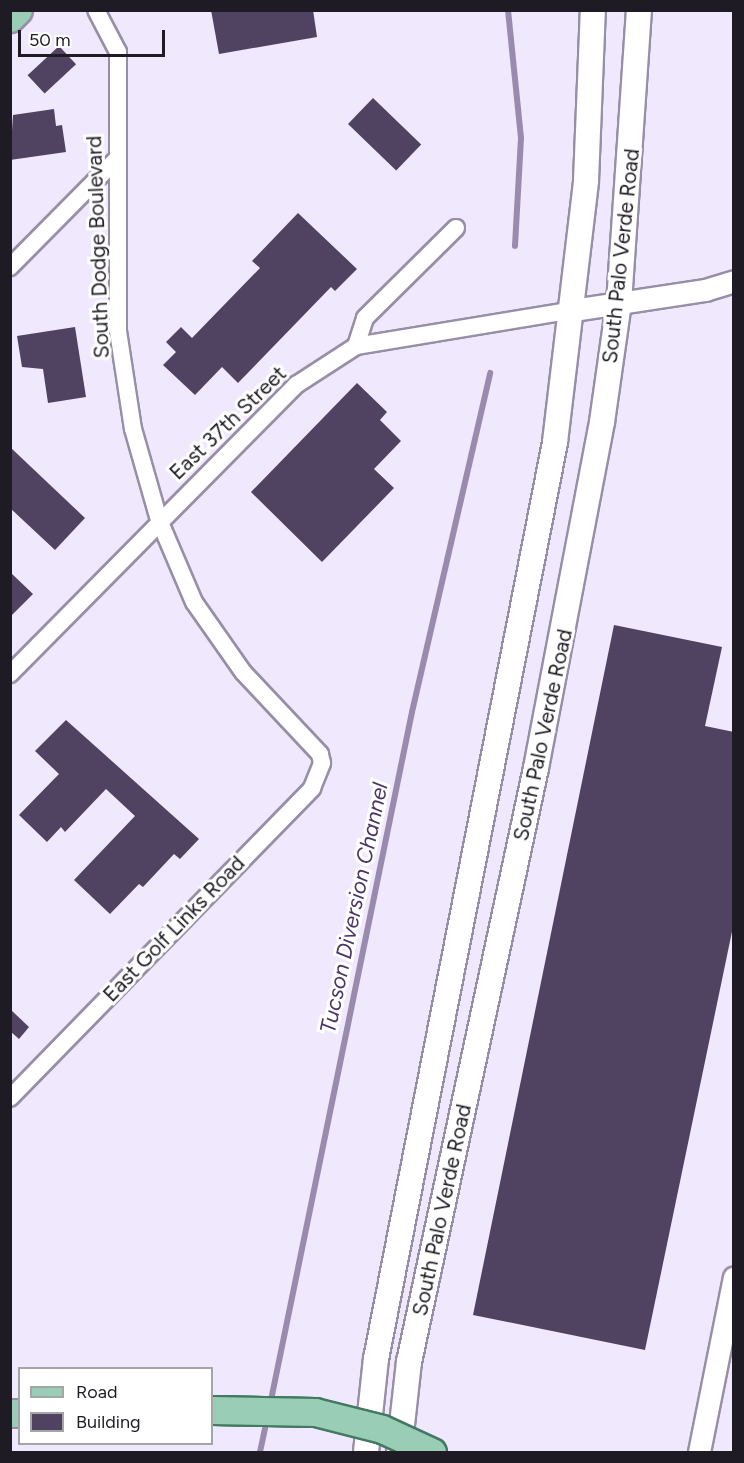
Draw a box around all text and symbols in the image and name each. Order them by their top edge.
scale bar [21,18,168,56]
text: 50 m [29,29,71,51]
street label: South Dodge Boulevard [82,135,114,359]
street label: South Palo Verde Road [597,147,645,365]
street label: East 37th Street [164,361,292,485]
street label: South Palo Verde Road [508,627,578,843]
water label: Tucson Diversion Channel [315,780,393,1036]
street label: East Golf Links Road [98,851,250,1007]
street label: South Palo Verde Road [407,1102,477,1318]
legend [18,1367,213,1445]
text: Road [76,1381,117,1403]
text: Building [76,1411,141,1433]

